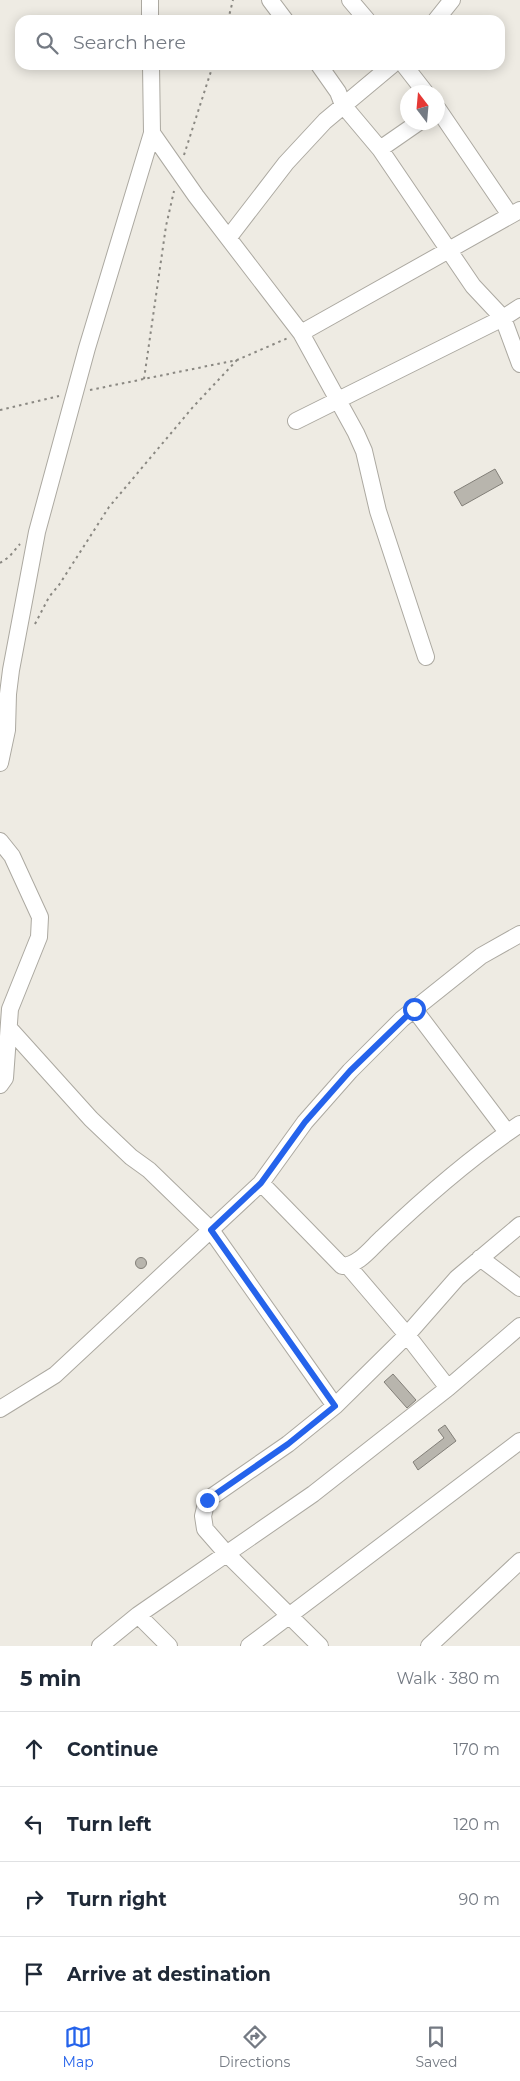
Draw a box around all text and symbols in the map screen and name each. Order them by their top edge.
search box [15,15,505,70]
icon: search [33,29,61,57]
text: Search here [73,31,186,54]
north arrow [400,85,445,130]
route start [403,998,426,1021]
route end [196,1489,219,1512]
text: 5 min [20,1666,81,1691]
text: Walk · 380 m [396,1669,500,1688]
icon: ahead [20,1735,48,1763]
text: Continue [67,1738,158,1761]
text: 170 m [453,1740,500,1759]
icon: left [20,1810,48,1838]
text: Turn left [67,1813,152,1836]
text: 120 m [453,1815,500,1834]
icon: right [20,1885,48,1913]
text: Turn right [67,1888,167,1911]
text: 90 m [458,1890,500,1909]
icon: arrive [20,1960,48,1988]
text: Arrive at destination [67,1963,271,1986]
tab: Map [63,2023,94,2071]
tab: Directions [219,2023,290,2071]
tab: Saved [415,2023,457,2071]

